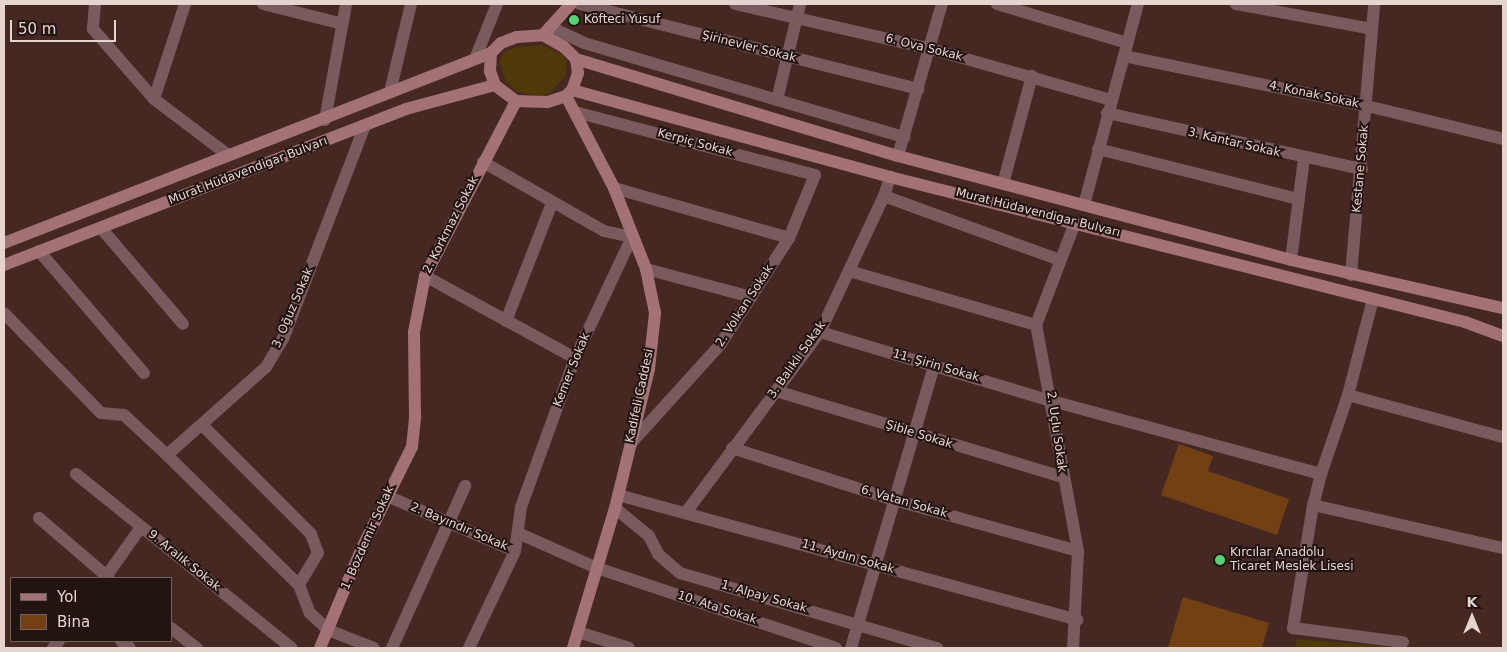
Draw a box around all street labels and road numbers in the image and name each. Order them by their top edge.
street label: Şirinevler Sokak [700,28,798,66]
street label: 6. Ova Sokak [884,31,964,65]
street label: 4. Konak Sokak [1268,78,1360,112]
street label: 3. Kantar Sokak [1186,125,1282,161]
street label: Kestane Sokak [1350,125,1372,213]
street label: Kerpiç Sokak [656,126,734,160]
street label: Murat Hüdavendigar Bulvarı [167,134,329,208]
street label: 2. Korkmaz Sokak [420,174,482,276]
street label: Murat Hüdavendigar Bulvarı [954,186,1122,240]
street label: 2. Volkan Sokak [713,262,777,350]
street label: 3. Oğuz Sokak [270,266,316,350]
street label: 3. Balıklı Sokak [765,319,829,401]
street label: Kemer Sokak [551,331,593,409]
street label: 11. Şirin Sokak [891,347,981,385]
street label: Kadifeli Caddesi [623,348,657,444]
street label: 2. Uçlu Sokak [1043,391,1069,473]
street label: Şible Sokak [884,418,954,452]
street label: 6. Vatan Sokak [859,483,949,521]
street label: 1. Bozdemir Sokak [339,484,397,592]
street label: 2. Bayındır Sokak [408,500,510,554]
street label: 9. Aralık Sokak [145,527,223,595]
street label: 11. Aydın Sokak [800,537,896,577]
street label: 1. Alpay Sokak [719,578,809,616]
street label: 10. Ata Sokak [675,588,759,628]

